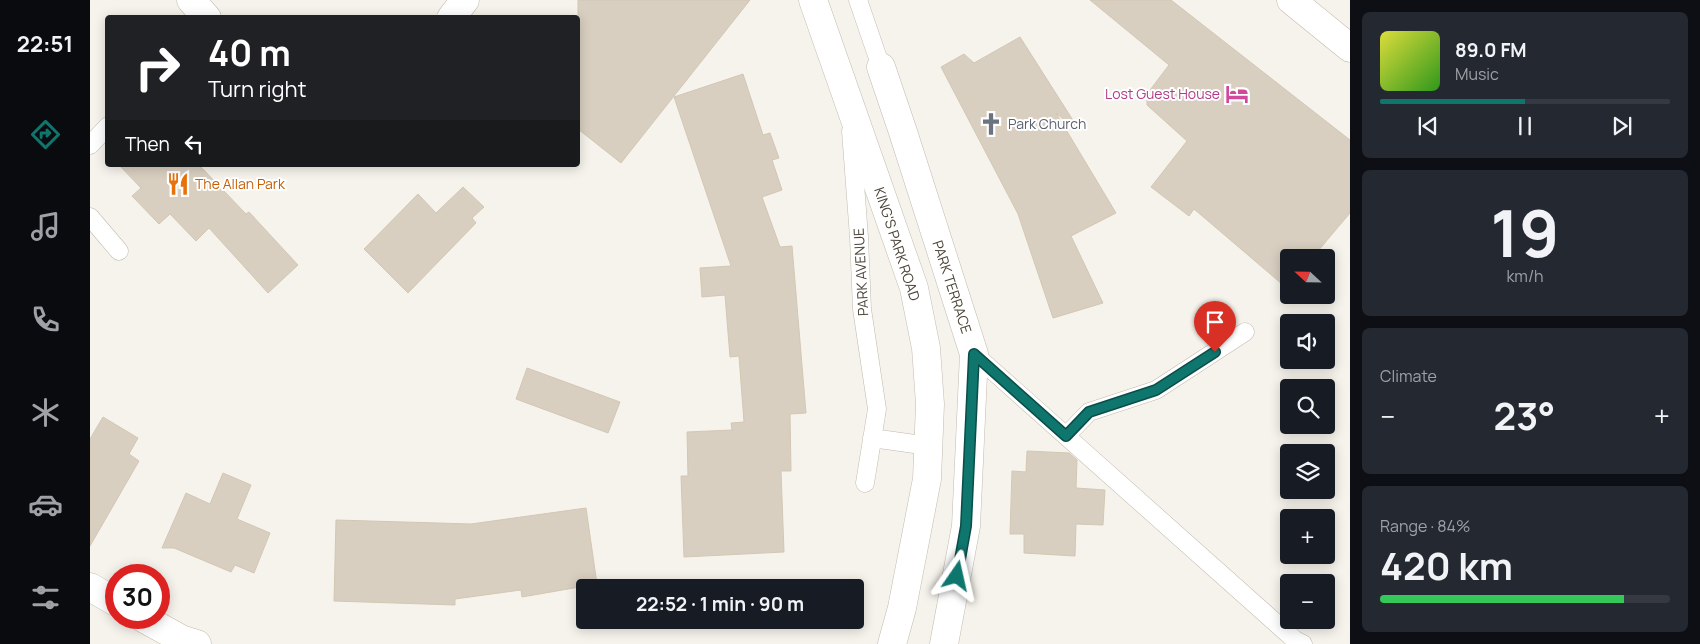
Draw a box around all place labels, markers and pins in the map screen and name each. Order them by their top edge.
hotel icon: Lost Guest House [1224,81,1250,107]
place label: Lost Guest House [1105,84,1220,103]
church icon: Park Church [978,111,1004,137]
place label: Park Church [1008,114,1086,133]
restaurant icon: The Allan Park [165,171,191,197]
place label: The Allan Park [195,174,286,193]
pin [1194,301,1236,352]

